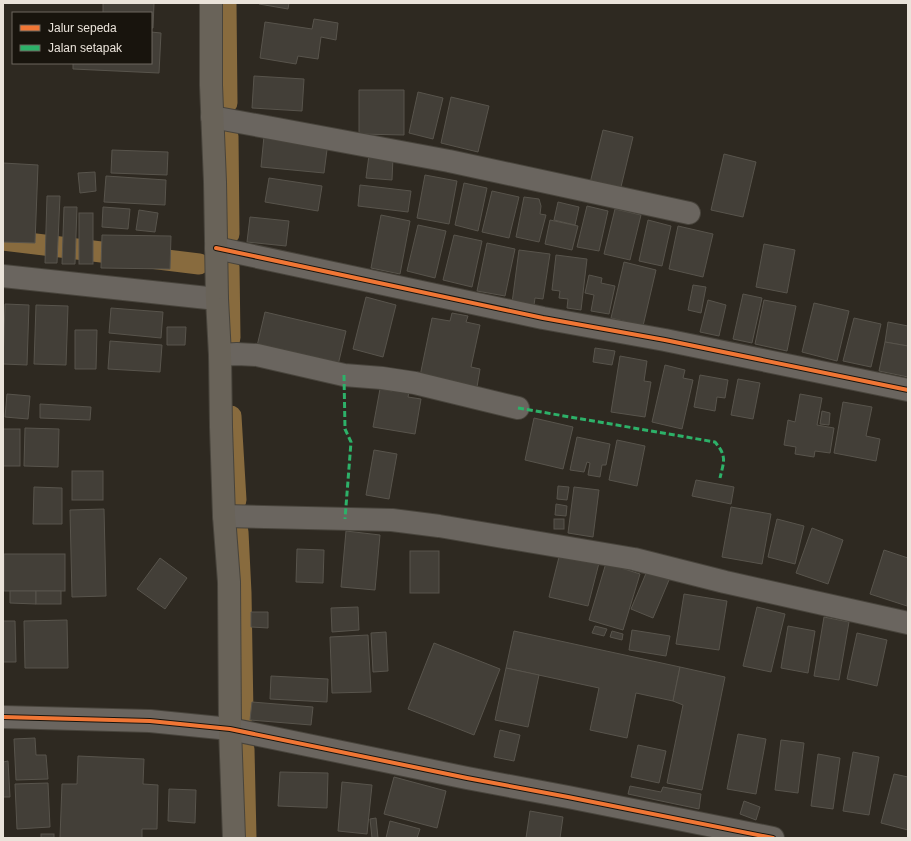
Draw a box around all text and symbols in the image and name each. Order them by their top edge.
legend [12,12,152,64]
text: Jalur sepeda [48,21,117,35]
text: Jalan setapak [48,41,123,55]

